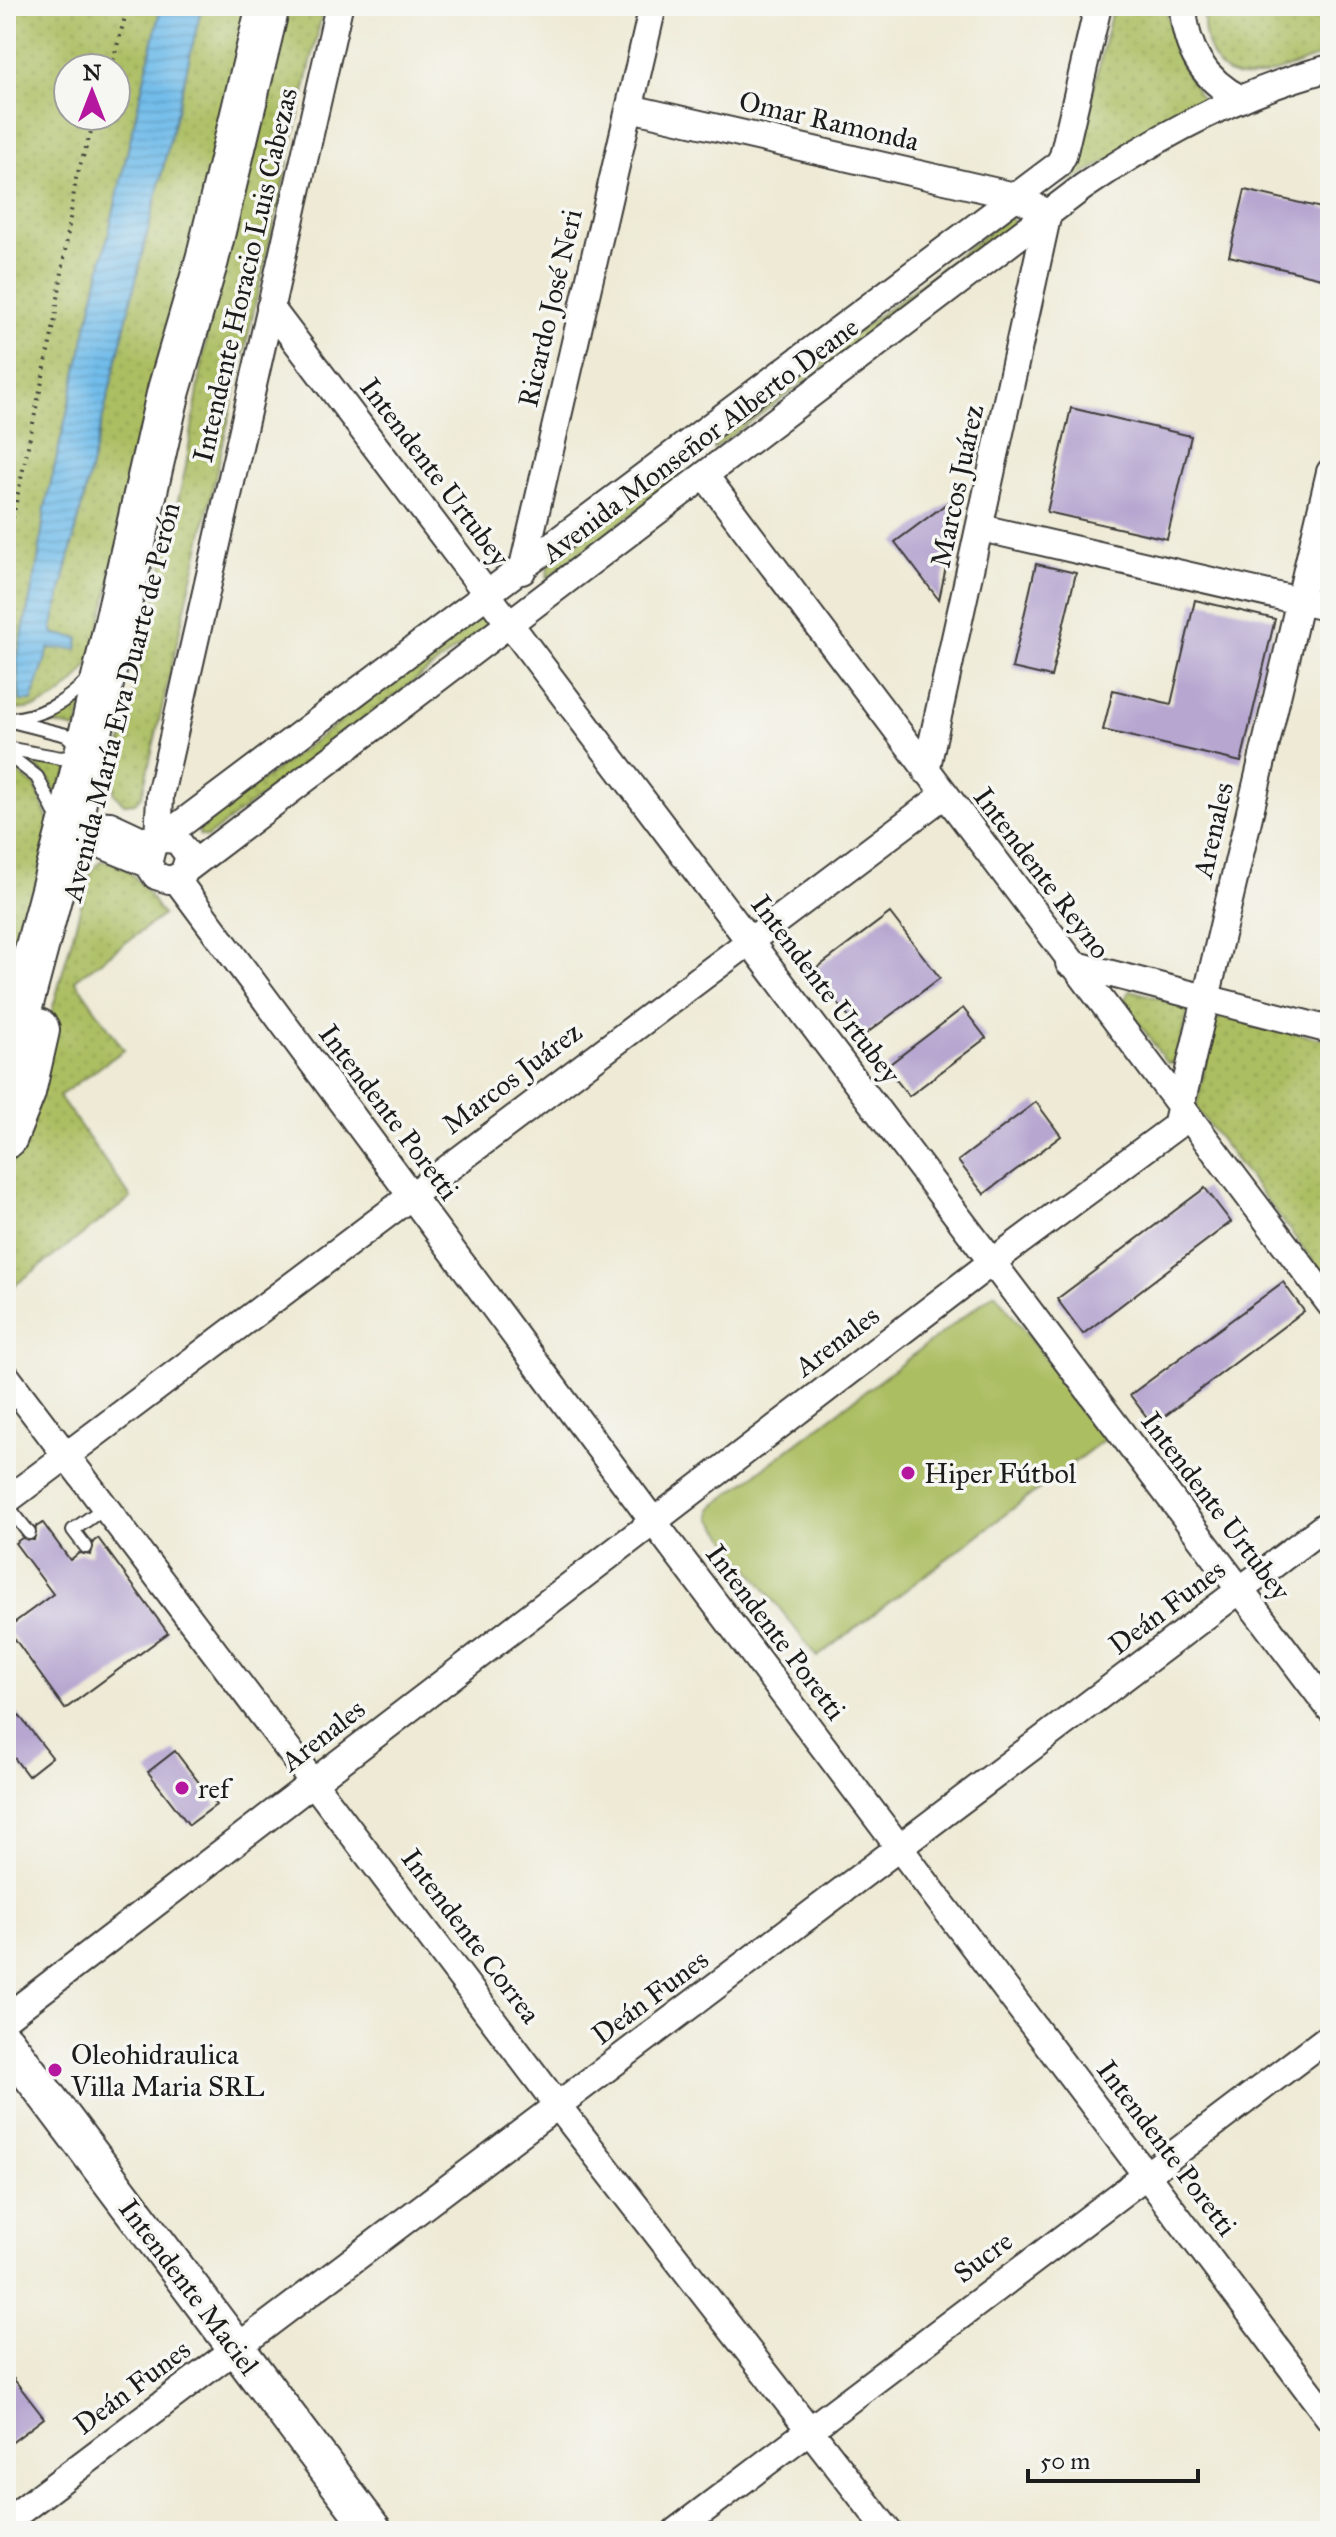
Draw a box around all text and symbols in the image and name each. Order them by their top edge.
north arrow [52,52,132,132]
text: N [83,59,102,86]
street label: Omar Ramonda [736,83,923,159]
street label: Intendente Horacio Luis Cabezas [185,85,305,465]
street label: Ricardo José Neri [510,205,590,410]
street label: Avenida Monseñor Alberto Deane [534,309,865,571]
street label: Intendente Urtubey [353,371,518,574]
street label: Marcos Juárez [923,401,991,571]
street label: Avenida María Eva Duarte de Perón [54,499,188,906]
street label: Arenales [1185,779,1241,882]
street label: Intendente Reyno [966,780,1118,966]
street label: Intendente Urtubey [744,888,909,1091]
street label: Marcos Juárez [435,1014,589,1142]
street label: Intendente Poretti [311,1017,467,1207]
street label: Arenales [787,1298,886,1385]
street label: Intendente Urtubey [1134,1405,1299,1608]
place label: Hiper Fútbol [924,1456,1077,1491]
marker: Hiper Fútbol [899,1464,917,1482]
street label: Intendente Poretti [698,1537,854,1727]
street label: Deán Funes [1102,1552,1232,1662]
street label: Arenales [273,1691,372,1779]
place label: ref [198,1771,234,1806]
marker: ref [173,1779,191,1797]
street label: Intendente Correa [394,1842,548,2030]
street label: Deán Funes [585,1942,715,2052]
place label: Oleohidraulica Villa Maria SRL [70,2037,265,2104]
street label: Intendente Poretti [1089,2053,1245,2243]
marker: Oleohidraulica Villa Maria SRL [46,2061,64,2079]
street label: Intendente Maciel [111,2192,267,2382]
street label: Sucre [947,2224,1019,2290]
street label: Deán Funes [67,2332,197,2442]
scale bar [1028,2433,1198,2483]
text: 50 m [1040,2446,1090,2476]

